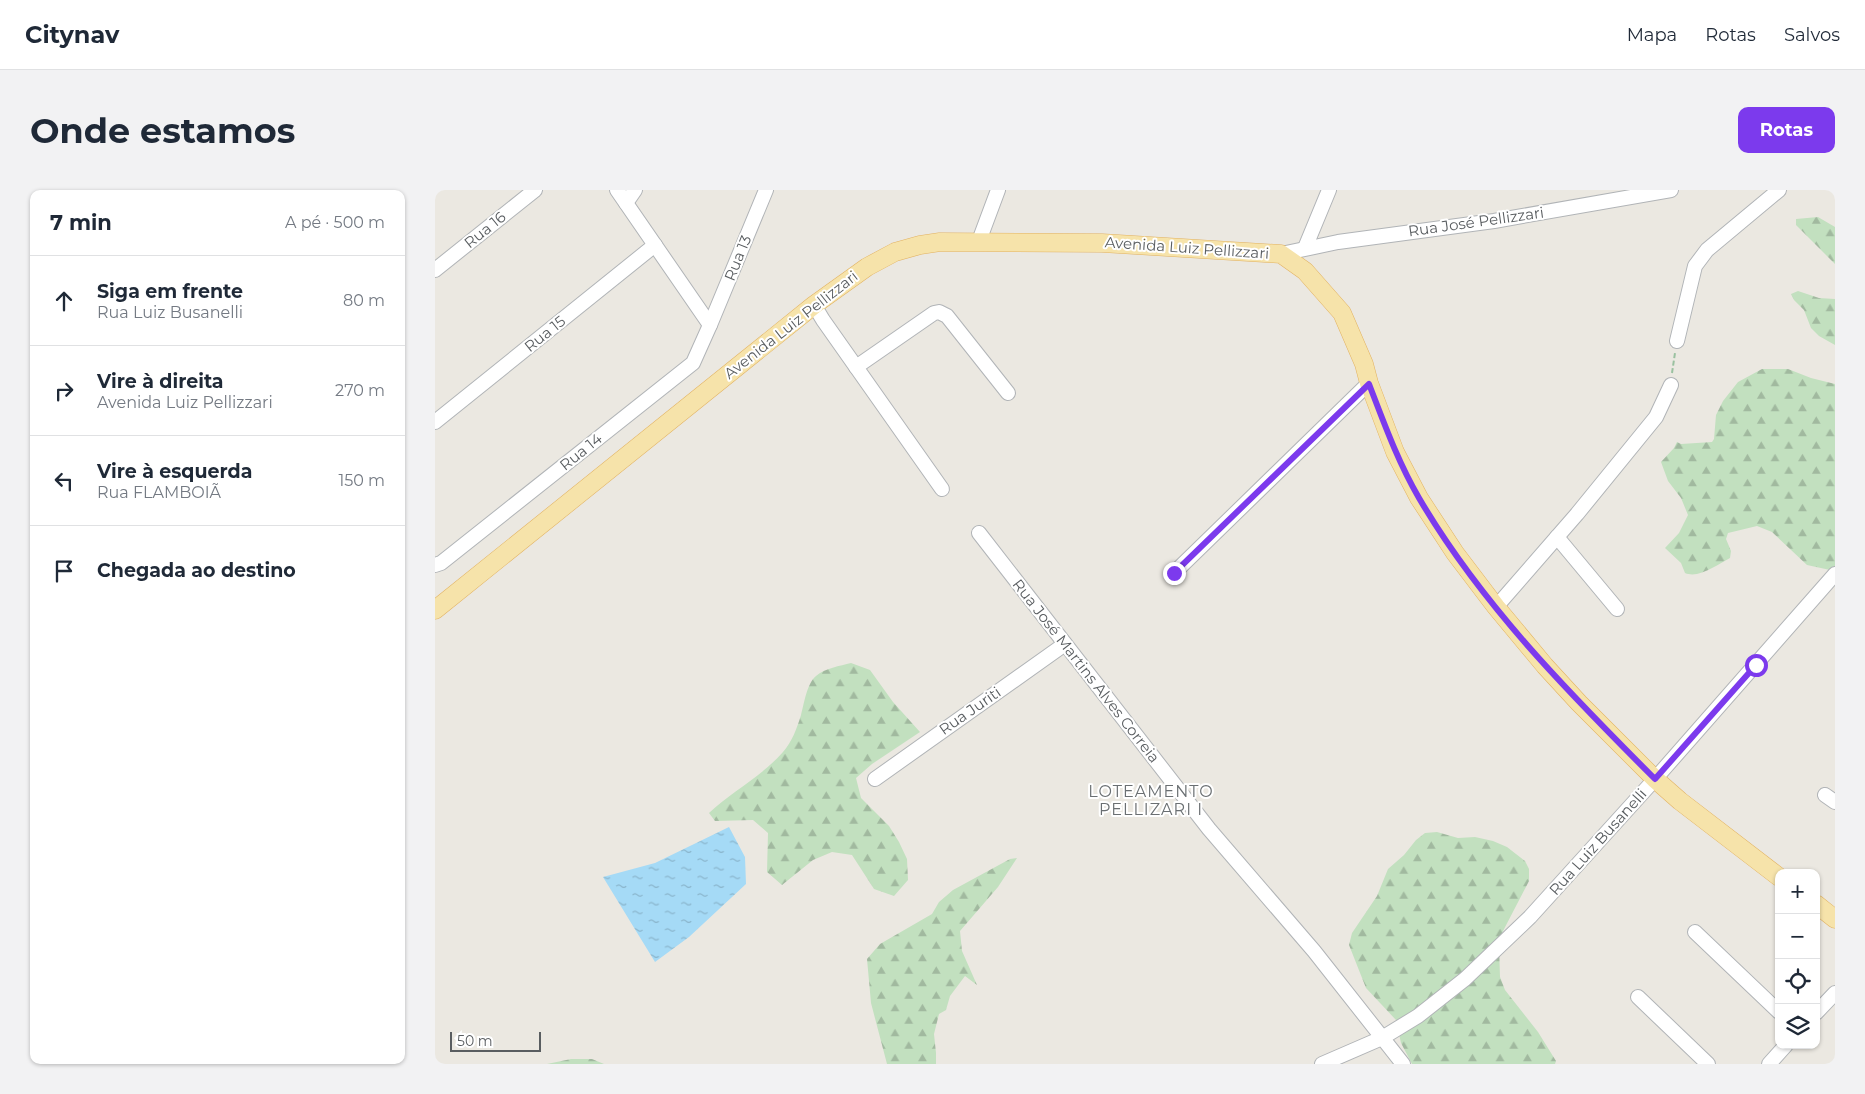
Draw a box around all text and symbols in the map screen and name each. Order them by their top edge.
text: Citynav [25,20,119,49]
text: Mapa [1627,24,1677,46]
text: Rotas [1705,24,1756,46]
text: Salvos [1784,24,1840,46]
button: Rotas [1738,107,1835,153]
text: Onde estamos [30,109,295,152]
street label: Rua José Pellizzari [1407,203,1545,240]
street label: Rua 16 [460,207,509,252]
text: 7 min [50,210,112,235]
text: A pé · 500 m [285,213,385,232]
street label: Rua 13 [720,232,755,283]
street label: Avenida Luiz Pellizzari [1104,232,1270,263]
street label: Avenida Luiz Pellizzari [720,266,861,383]
text: Siga em frente [97,280,243,303]
icon: ahead [50,287,78,315]
text: 80 m [343,291,385,310]
text: Rua Luiz Busanelli [97,303,243,322]
street label: Rua 15 [520,311,569,356]
text: Vire à direita [97,370,224,393]
icon: right [50,377,78,405]
text: 270 m [335,381,385,400]
text: Avenida Luiz Pellizzari [97,393,273,412]
street label: Rua 14 [556,429,606,474]
text: Vire à esquerda [97,460,252,483]
icon: left [50,467,78,495]
text: 150 m [338,471,385,490]
text: Rua FLAMBOIÃ [97,483,221,502]
icon: arrive [50,557,78,585]
text: Chegada ao destino [97,559,296,582]
route end [1163,562,1186,585]
street label: Rua José Martins Alves Correia [1009,575,1164,766]
route start [1745,654,1768,677]
street label: Rua Juriti [935,682,1004,739]
district label: LOTEAMENTO PELLIZARI I [1088,782,1214,819]
street label: Rua Luiz Busanelli [1545,784,1651,899]
map controls [1775,869,1820,1049]
button: + [1775,869,1820,914]
button: − [1775,914,1820,959]
button: locate [1775,959,1820,1004]
button: layers [1775,1004,1820,1049]
scale bar [450,1029,541,1052]
text: 50 m [457,1032,493,1050]

